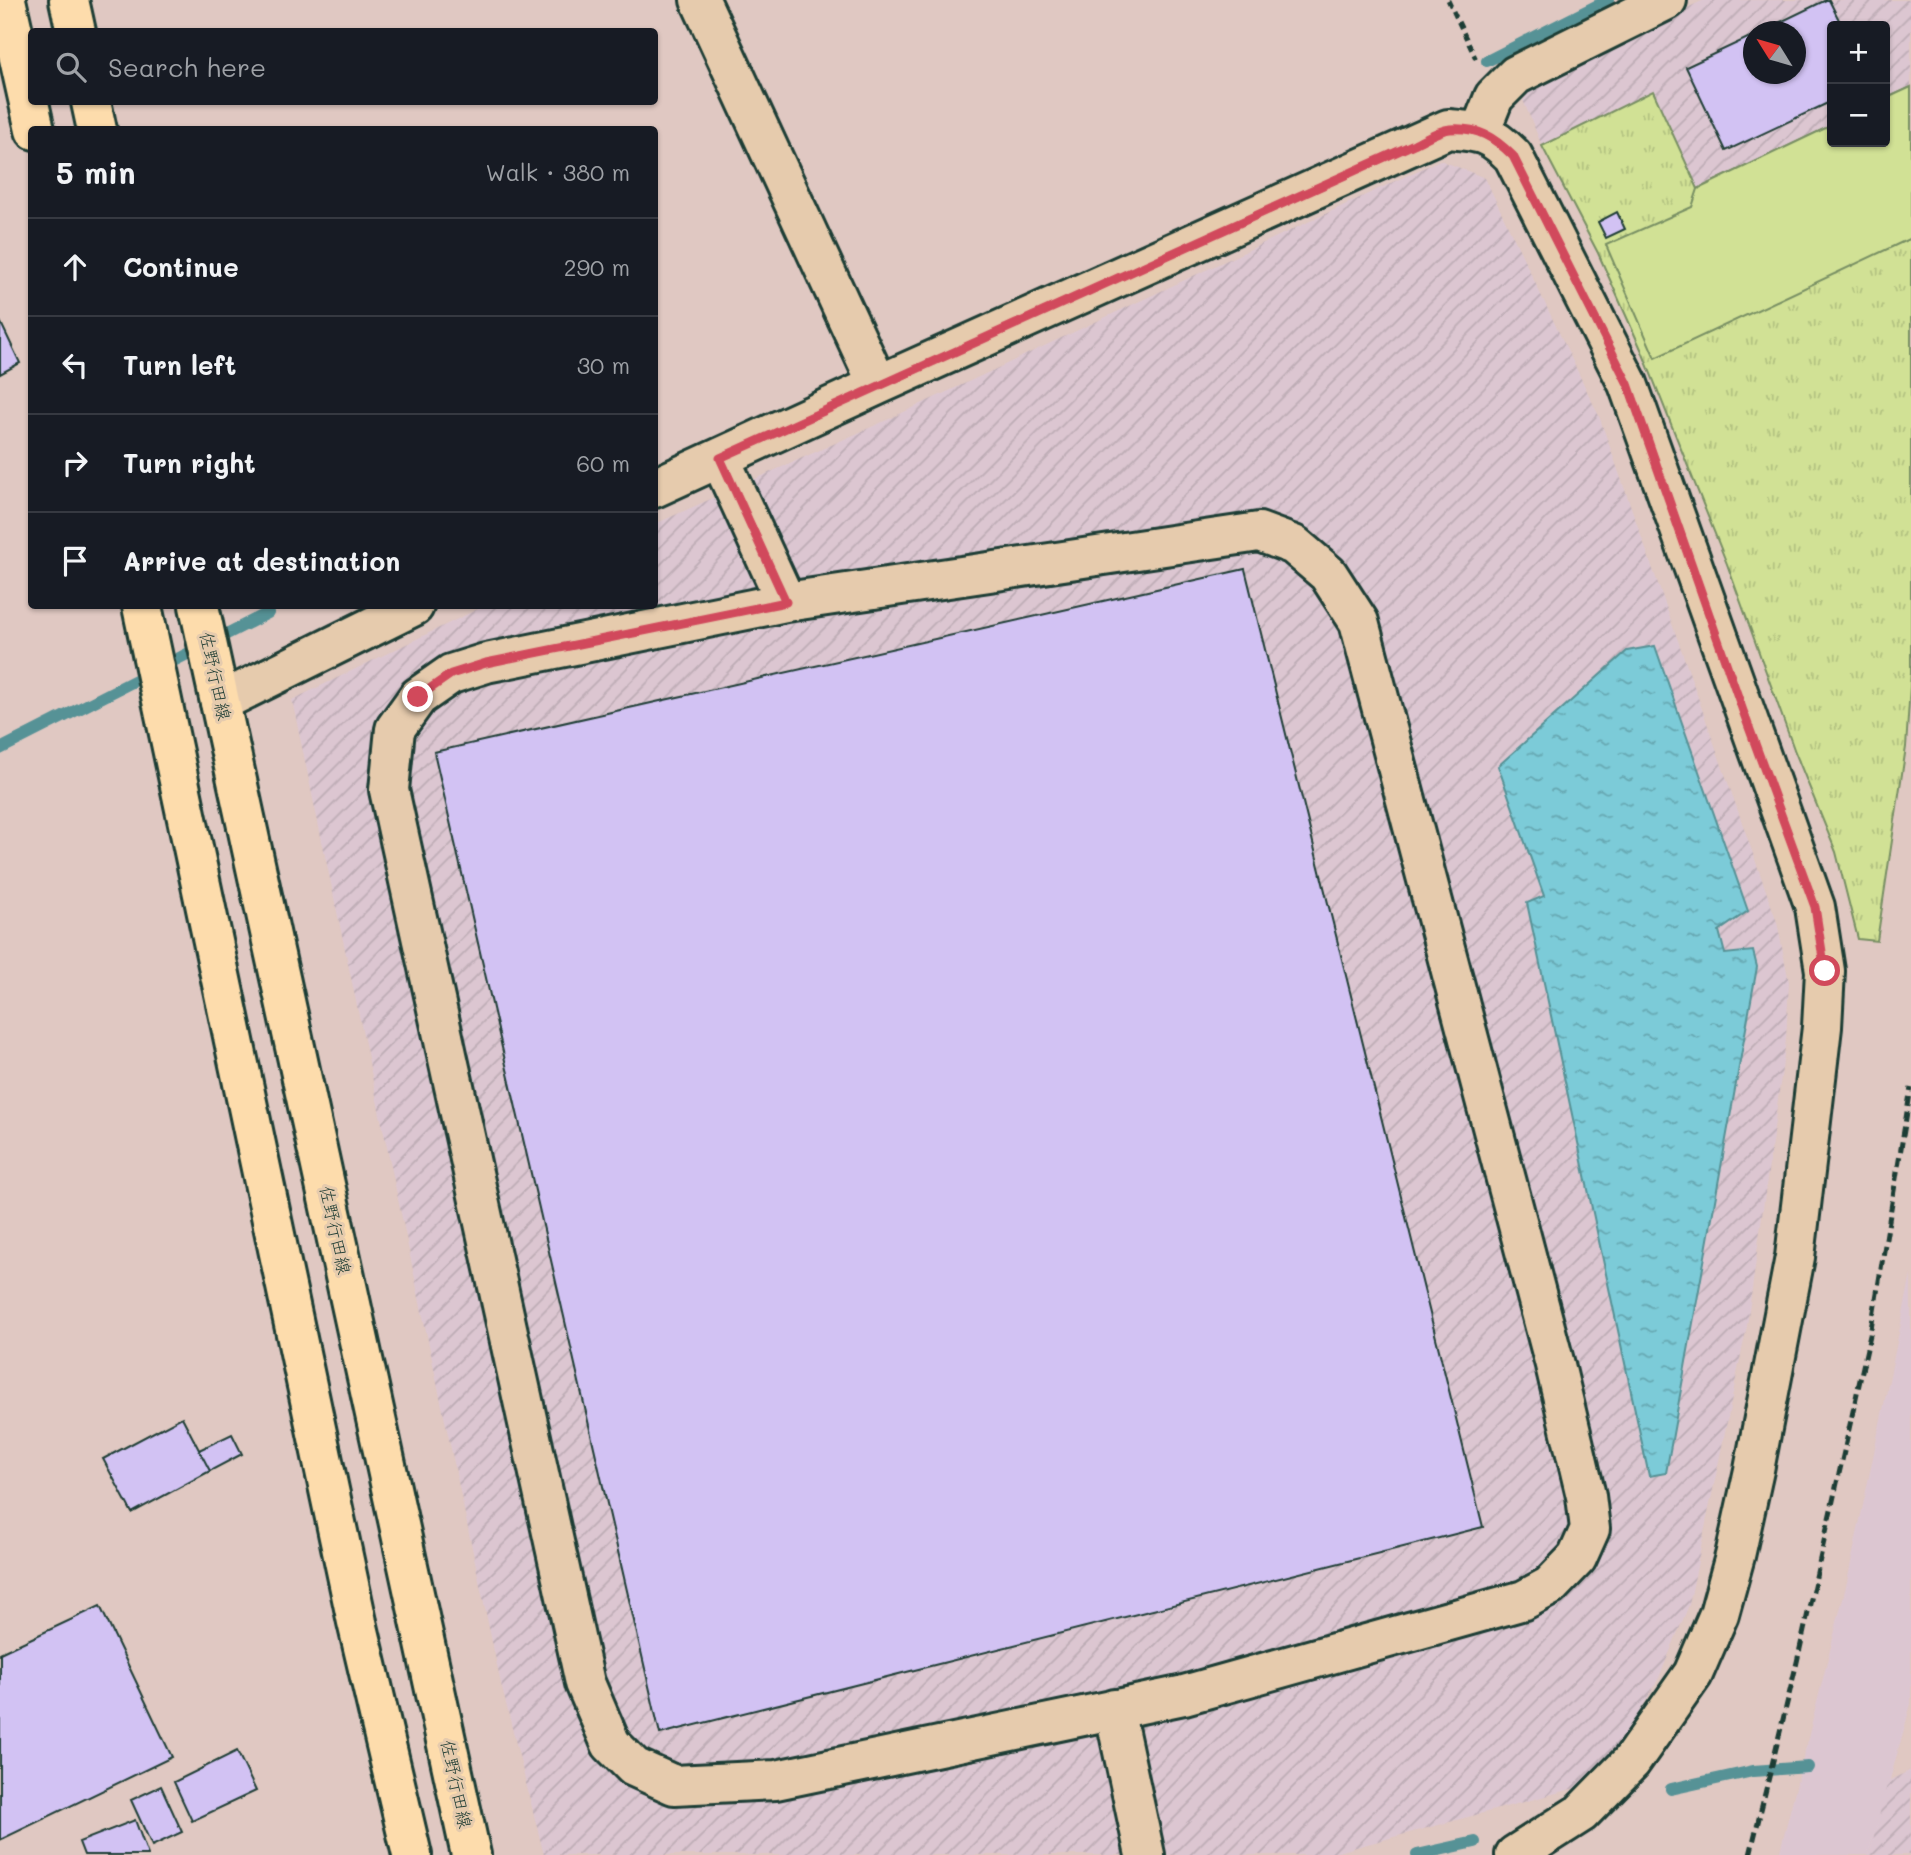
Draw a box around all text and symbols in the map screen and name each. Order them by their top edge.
north arrow [1743,21,1806,84]
map controls [1827,21,1890,147]
button: + [1827,21,1890,84]
search box [28,28,658,105]
icon: search [52,48,90,86]
text: Search here [108,50,266,84]
button: − [1827,84,1890,147]
text: 5 min [56,152,136,192]
text: Walk · 380 m [485,157,630,187]
icon: ahead [56,248,94,286]
text: Continue [123,250,239,284]
text: 290 m [564,252,630,282]
icon: left [56,346,94,384]
text: Turn left [123,348,236,382]
text: 30 m [577,350,630,380]
icon: right [56,444,94,482]
text: Turn right [123,446,256,480]
text: 60 m [576,448,630,478]
icon: arrive [56,542,94,580]
text: Arrive at destination [123,544,400,578]
street label: 佐野行田線 [195,629,237,722]
route end [402,681,433,712]
route start [1809,955,1840,986]
street label: 佐野行田線 [315,1183,357,1276]
street label: 佐野行田線 [436,1737,478,1830]

